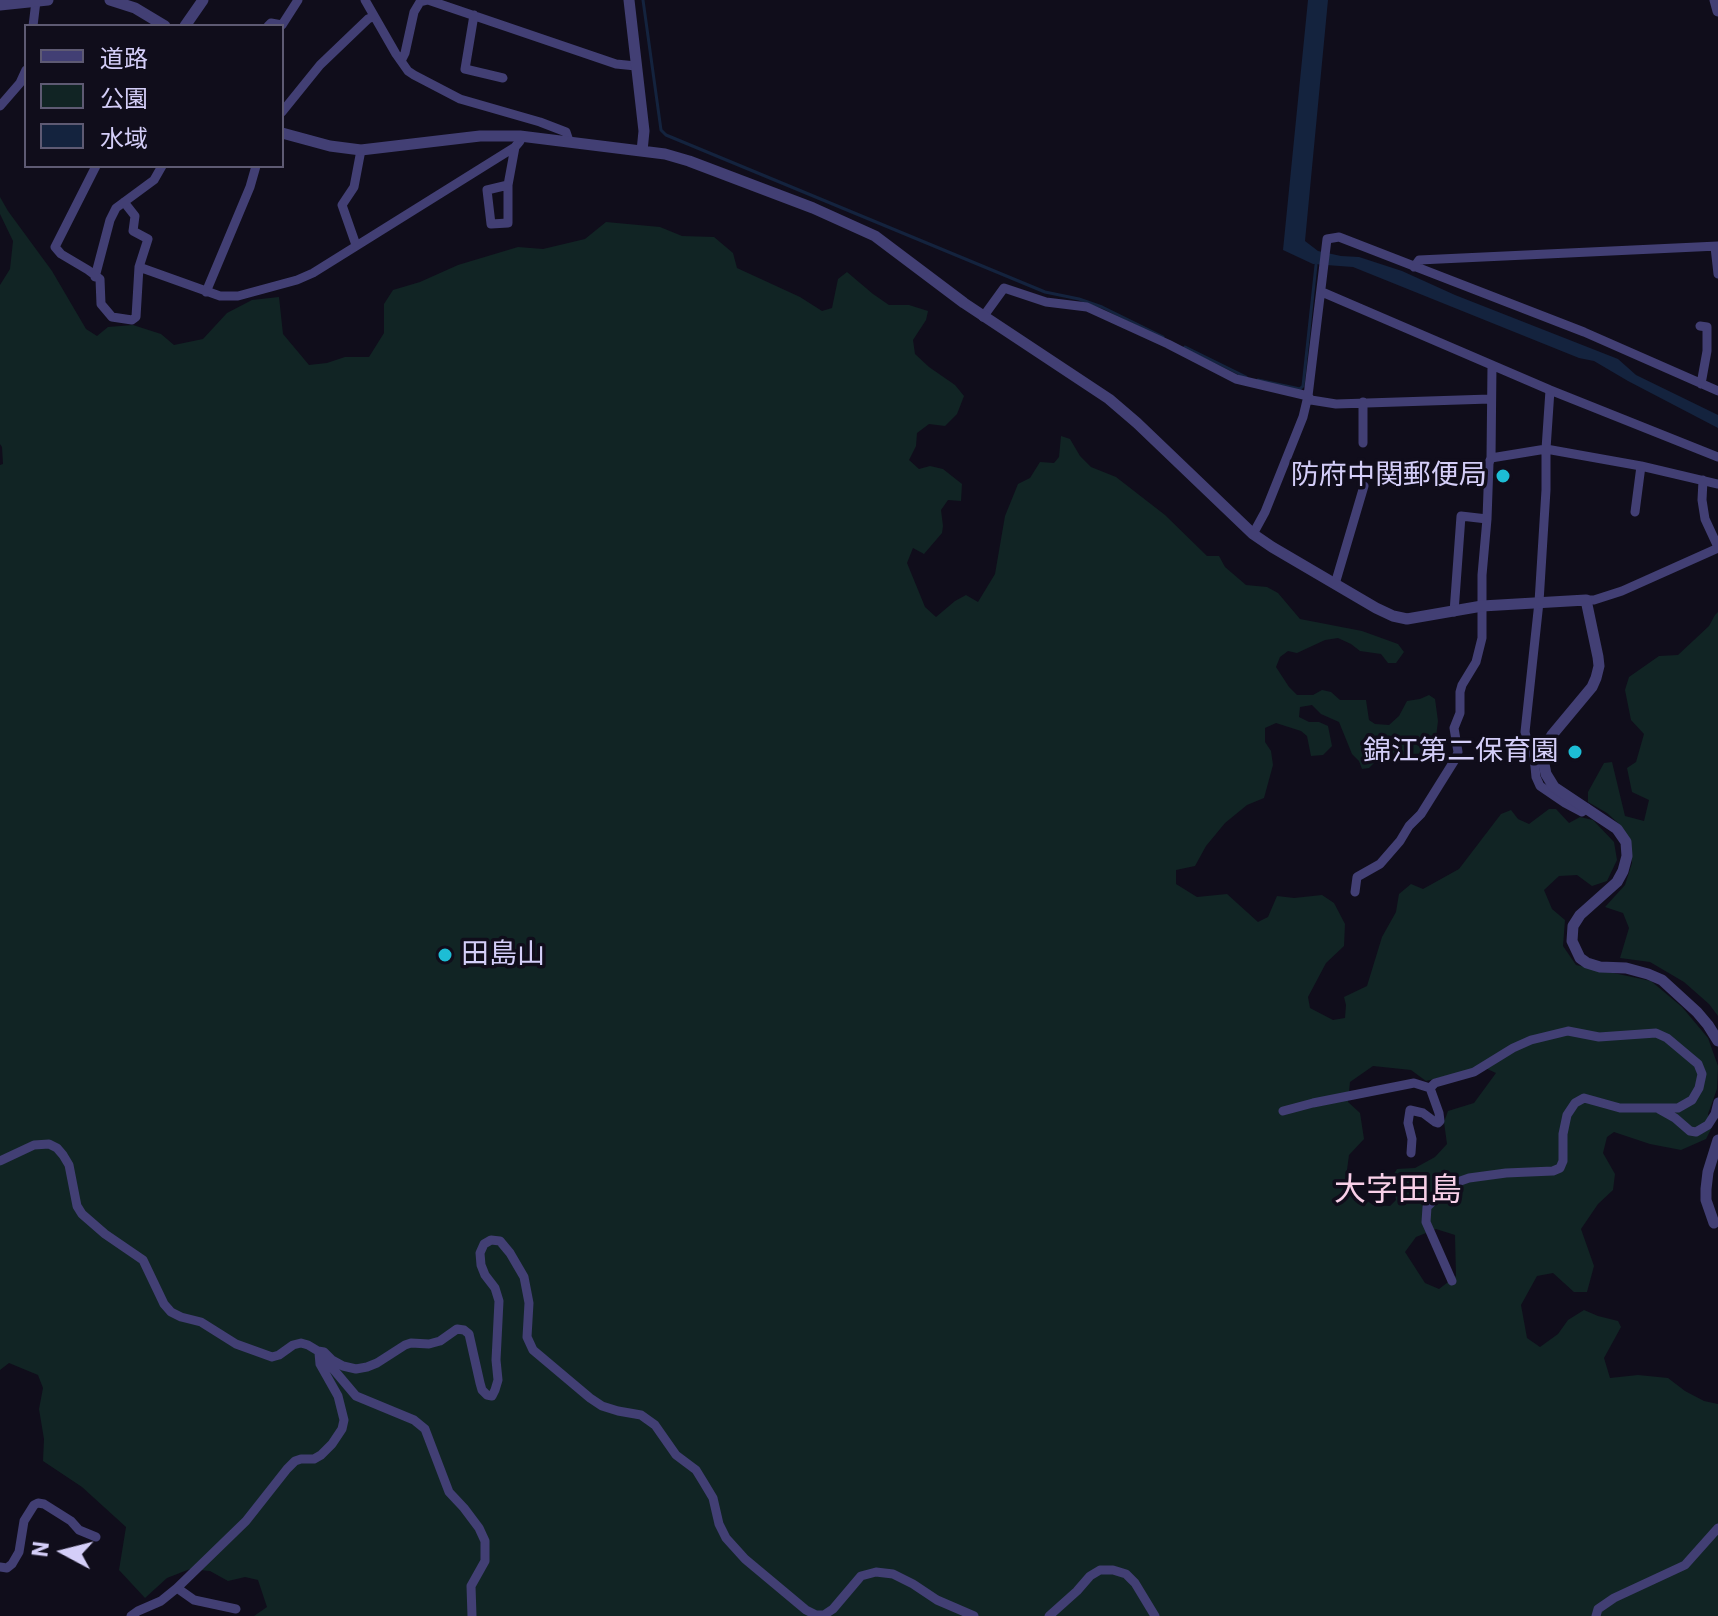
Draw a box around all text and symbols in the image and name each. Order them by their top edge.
legend [24,24,284,168]
text: 道路 [100,42,148,74]
text: 公園 [100,82,148,114]
text: 水域 [100,122,148,154]
place label: 防府中関郵便局 [1291,459,1487,493]
marker: 防府中関郵便局 [1494,467,1512,485]
place label: 錦江第二保育園 [1363,735,1559,769]
marker: 錦江第二保育園 [1566,743,1584,761]
place label: 田島山 [461,938,545,972]
marker: 田島山 [436,946,454,964]
district label: 大字田島 [1334,1172,1462,1210]
north arrow [24,1512,104,1592]
text: N [24,1539,55,1559]

